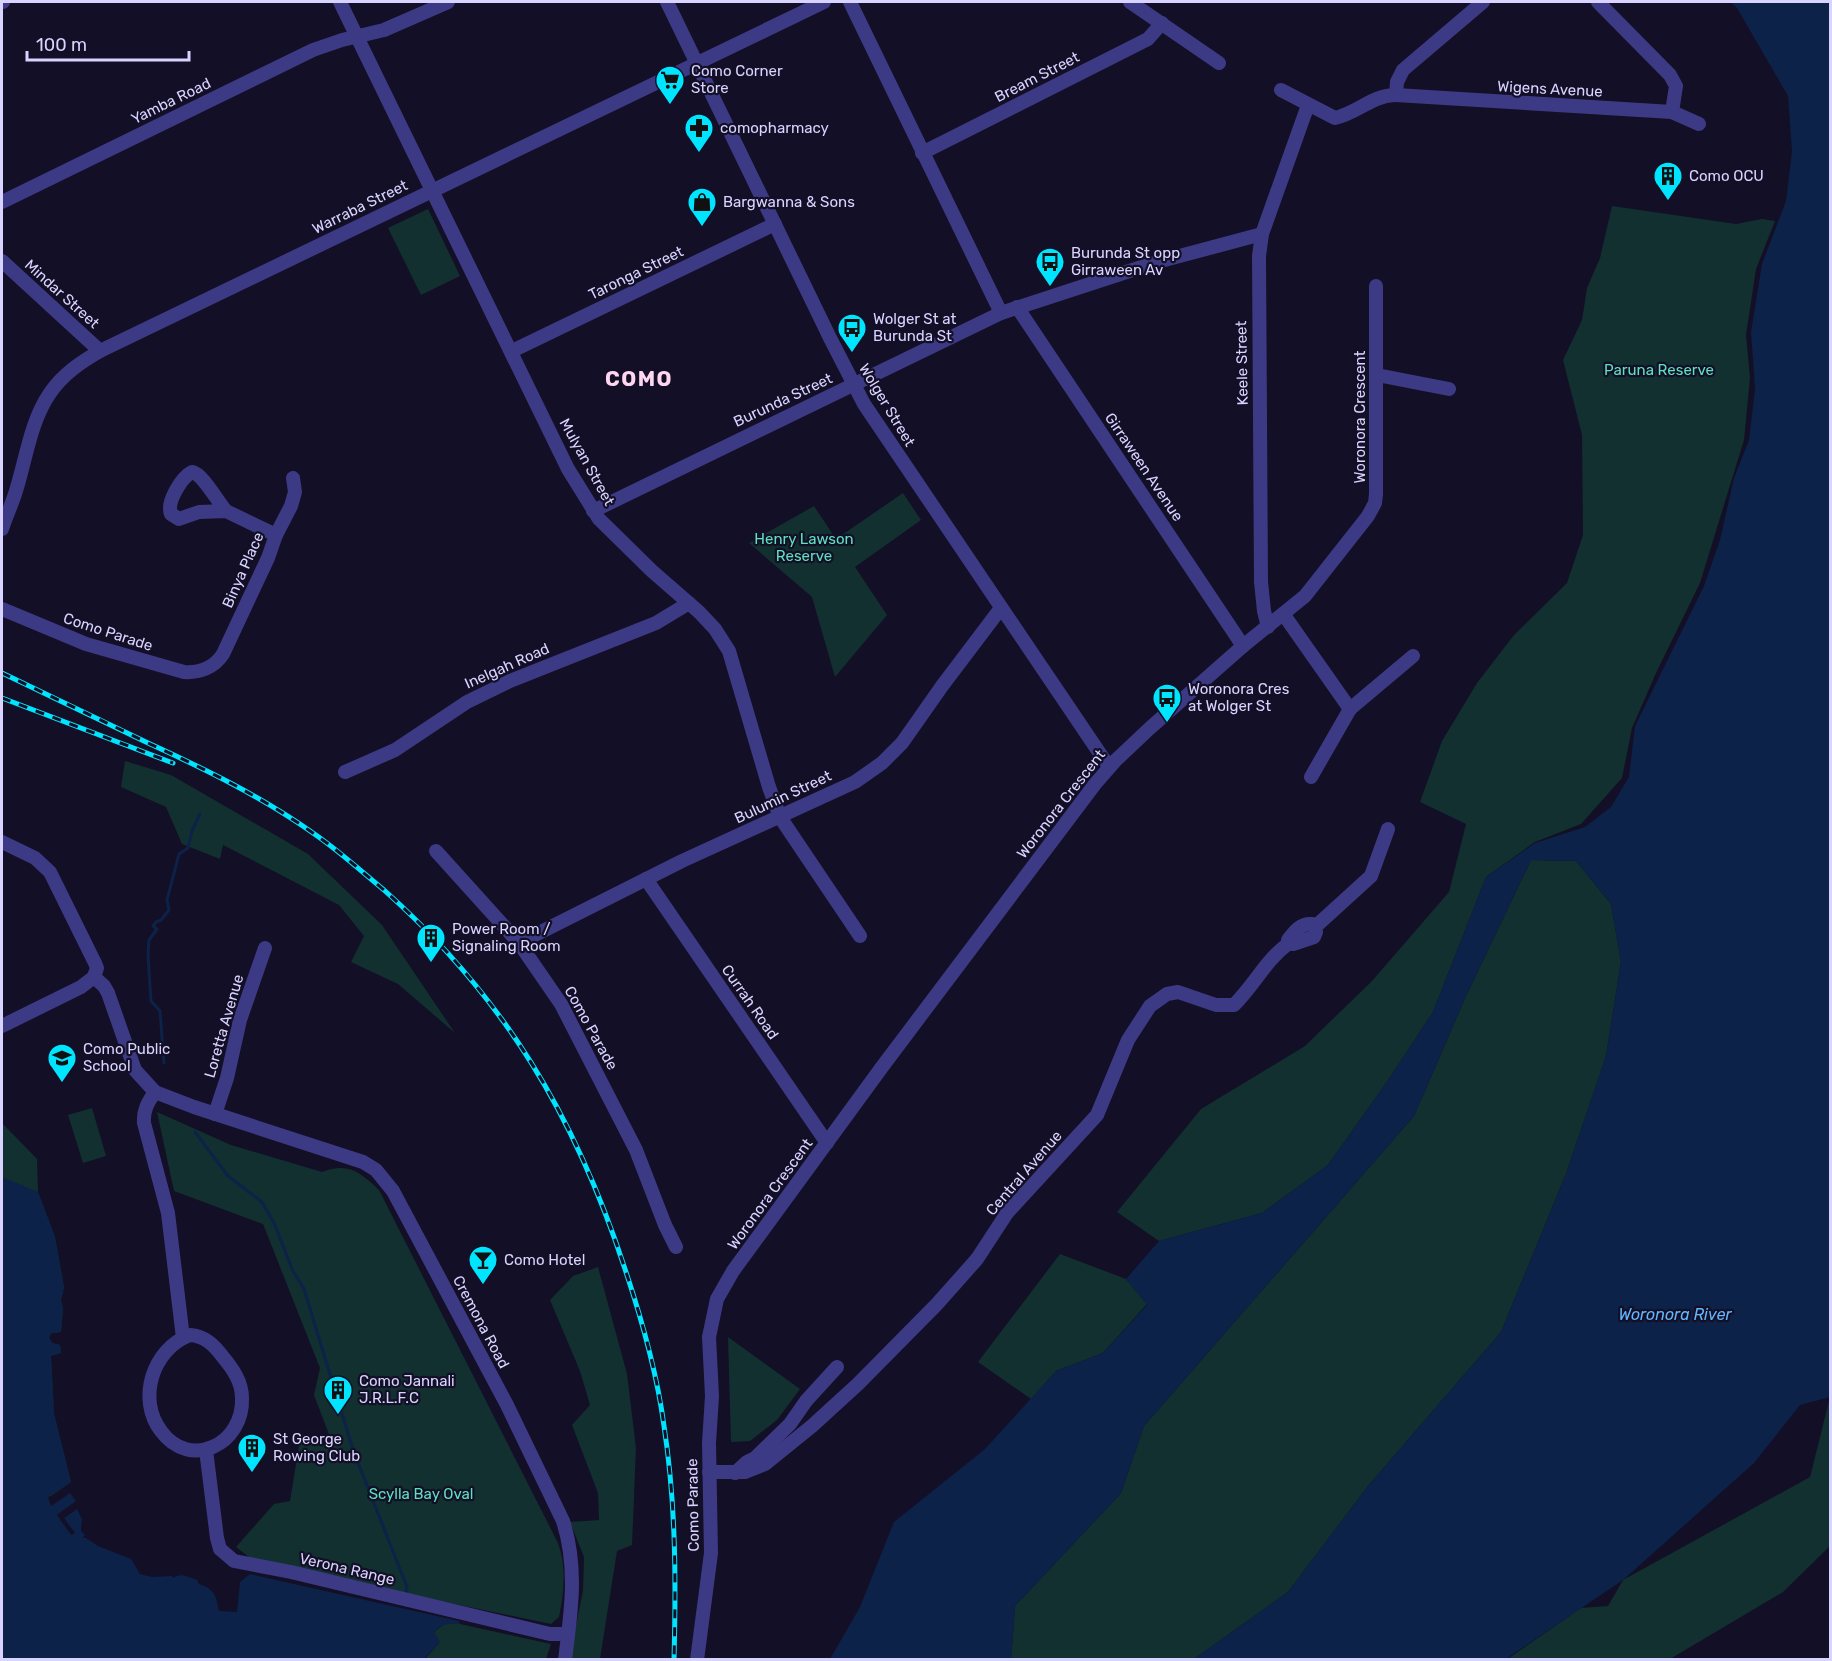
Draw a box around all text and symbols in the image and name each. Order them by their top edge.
scale bar [27,24,189,62]
text: 100 m [36,34,87,56]
street label: Bream Street [992,48,1082,106]
place label: Como Corner Store [691,62,783,97]
supermarket icon: Como Corner Store [654,64,686,106]
street label: Yamba Road [128,74,214,128]
street label: Wigens Avenue [1497,77,1603,101]
pharmacy icon: comopharmacy [683,112,715,154]
place label: comopharmacy [720,119,829,137]
building icon: Como OCU [1652,160,1684,202]
place label: Como OCU [1689,167,1764,185]
street label: Warraba Street [309,176,411,238]
shop icon: Bargwanna & Sons [686,186,718,228]
place label: Bargwanna & Sons [723,193,855,211]
street label: Taronga Street [586,242,686,304]
place label: Burunda St opp Girraween Av [1071,244,1180,279]
bus stop icon: Burunda St opp Girraween Av [1034,246,1066,288]
street label: Mindar Street [21,256,103,332]
place label: Wolger St at Burunda St [873,310,956,345]
bus stop icon: Wolger St at Burunda St [836,312,868,354]
street label: Keele Street [1232,320,1252,405]
street label: Woronora Crescent [1351,350,1369,483]
street label: Wolger Street [855,360,919,450]
park label: Paruna Reserve [1604,361,1714,379]
district label: COMO [605,366,673,391]
street label: Burunda Street [731,369,835,431]
street label: Girraween Avenue [1101,409,1187,525]
street label: Mulyan Street [556,415,618,509]
street label: Binya Place [218,529,268,611]
park label: Henry Lawson Reserve [754,530,854,565]
street label: Como Parade [61,609,155,655]
street label: Inelgah Road [462,639,552,693]
place label: Woronora Cres at Wolger St [1188,680,1290,715]
bus stop icon: Woronora Cres at Wolger St [1151,682,1183,724]
street label: Woronora Crescent [1013,746,1109,862]
street label: Bulumin Street [732,767,834,827]
place label: Power Room / Signaling Room [452,920,561,955]
building icon: Power Room / Signaling Room [415,922,447,964]
street label: Currah Road [718,961,782,1043]
street label: Loretta Avenue [201,972,247,1080]
street label: Como Parade [561,983,621,1073]
place label: Como Public School [83,1040,170,1075]
school or university icon: Como Public School [46,1042,78,1084]
street label: Central Avenue [982,1127,1066,1219]
street label: Woronora Crescent [724,1135,816,1253]
bar icon: Como Hotel [467,1244,499,1286]
place label: Como Hotel [504,1251,585,1269]
street label: Cremona Road [449,1273,513,1371]
water label: Woronora River [1618,1305,1732,1324]
place label: Como Jannali J.R.L.F.C [359,1372,455,1407]
building icon: Como Jannali J.R.L.F.C [322,1374,354,1416]
place label: St George Rowing Club [273,1430,360,1465]
building icon: St George Rowing Club [236,1432,268,1474]
street label: Como Parade [683,1458,703,1552]
park label: Scylla Bay Oval [369,1485,473,1503]
street label: Verona Range [298,1549,396,1589]

